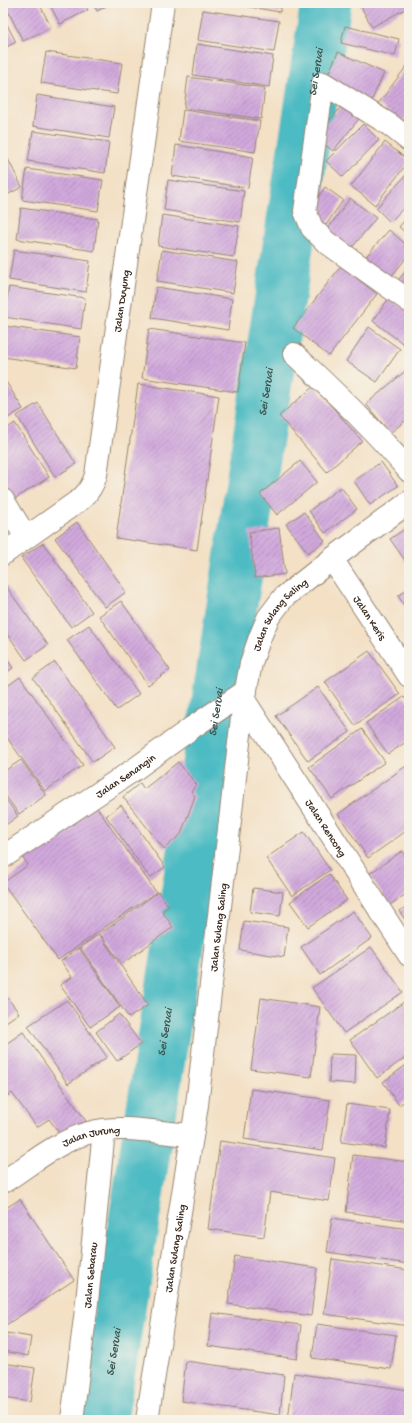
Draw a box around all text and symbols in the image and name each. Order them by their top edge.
water label: Sei Seruai [307,46,328,97]
street label: Jalan Duyung [112,269,133,333]
water label: Sei Seruai [257,366,278,417]
street label: Jalan Sulang Saling [252,577,311,653]
street label: Jalan Keris [350,594,388,644]
water label: Sei Seruai [207,686,228,737]
street label: Jalan Senangin [94,752,159,801]
street label: Jalan Rencong [302,798,348,860]
street label: Jalan Sulang Saling [209,883,231,972]
water label: Sei Seruai [155,1006,177,1057]
street label: Jalan Jurung [61,1125,120,1150]
street label: Jalan Sulang Saling [163,1204,189,1293]
street label: Jalan Sebarau [82,1242,101,1309]
water label: Sei Seruai [104,1326,126,1377]

